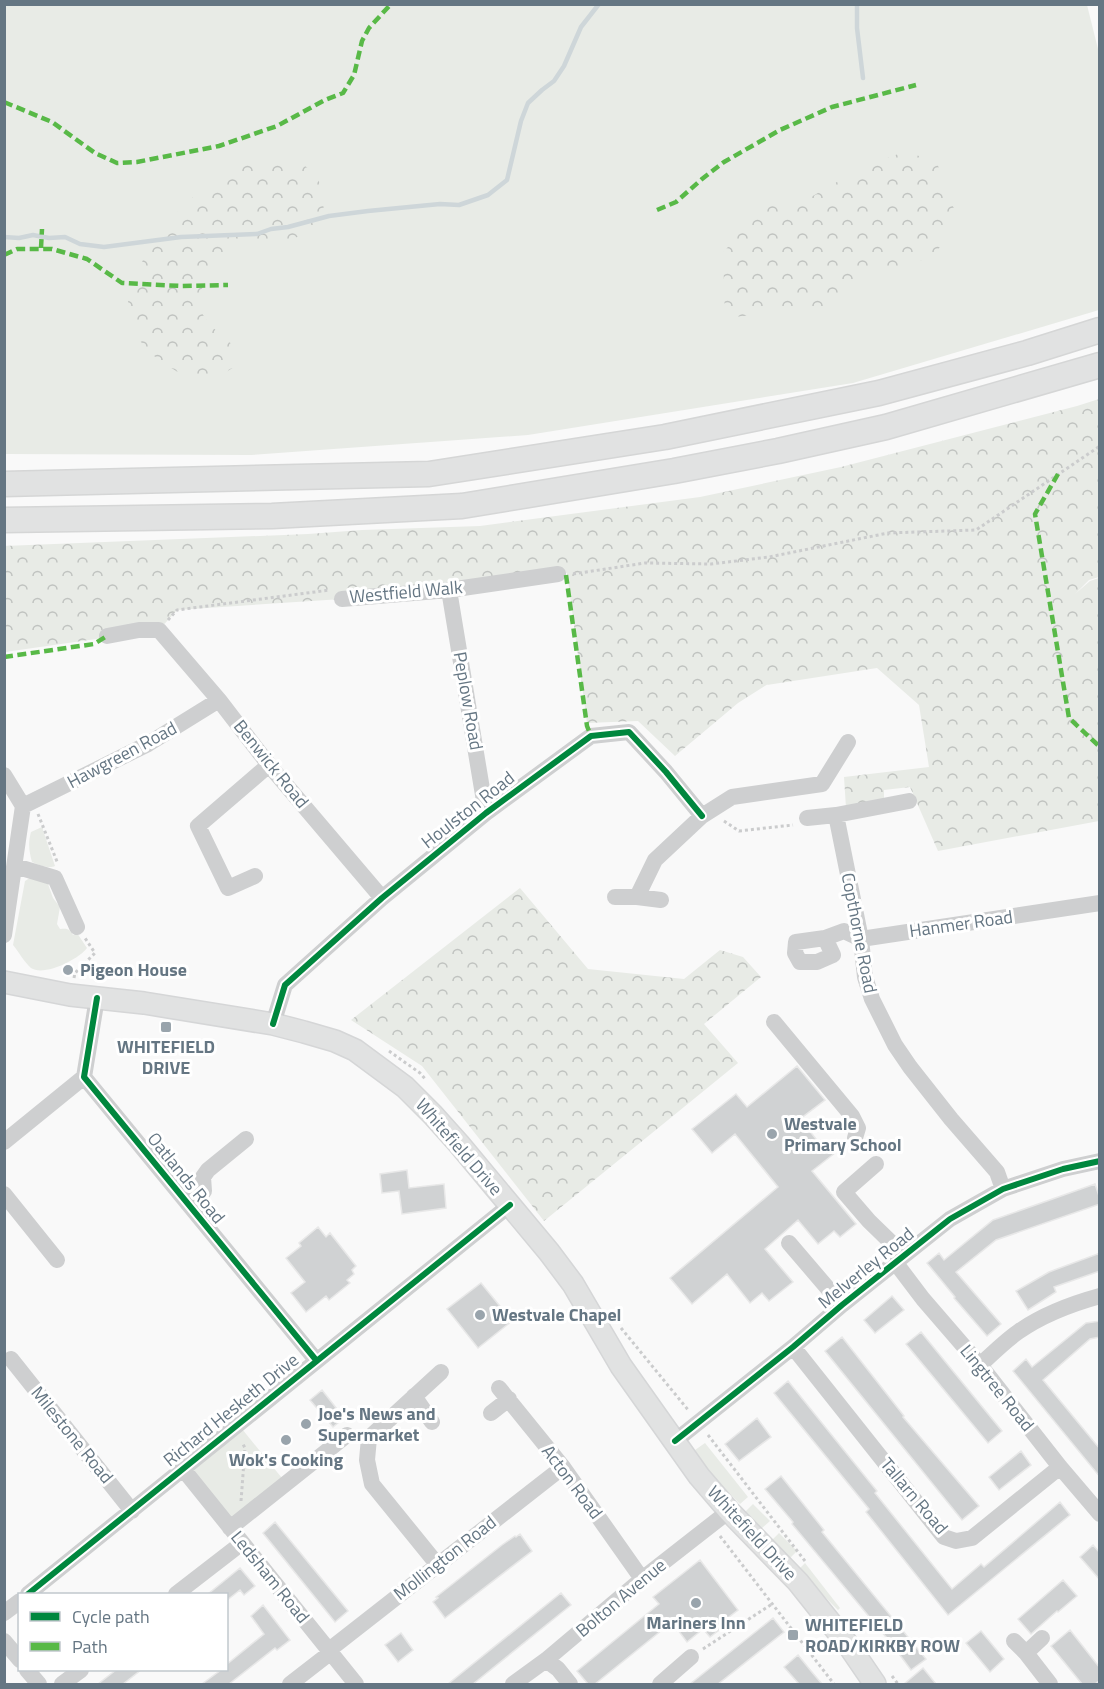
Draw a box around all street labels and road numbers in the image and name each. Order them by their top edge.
street label: Westfield Walk [348,573,464,610]
street label: Peplow Road [447,650,490,752]
street label: Hawgreen Road [62,714,181,795]
street label: Benwick Road [227,714,315,814]
street label: Houlston Road [415,764,520,855]
street label: Copthorne Road [835,870,884,995]
street label: Hanmer Road [907,903,1014,944]
street label: Whitefield Drive [410,1092,509,1201]
street label: Oatlands Road [141,1126,232,1229]
street label: Melverley Road [812,1220,920,1315]
street label: Lingtree Road [954,1338,1041,1437]
street label: Richard Hesketh Drive [157,1346,304,1473]
street label: Milestone Road [25,1380,120,1489]
street label: Acton Road [535,1439,609,1525]
street label: Tallarn Road [874,1451,955,1540]
street label: Whitefield Drive [701,1479,803,1586]
street label: Mollington Road [387,1509,502,1606]
street label: Ledsham Road [225,1525,316,1629]
street label: Bolton Avenue [570,1552,672,1643]

